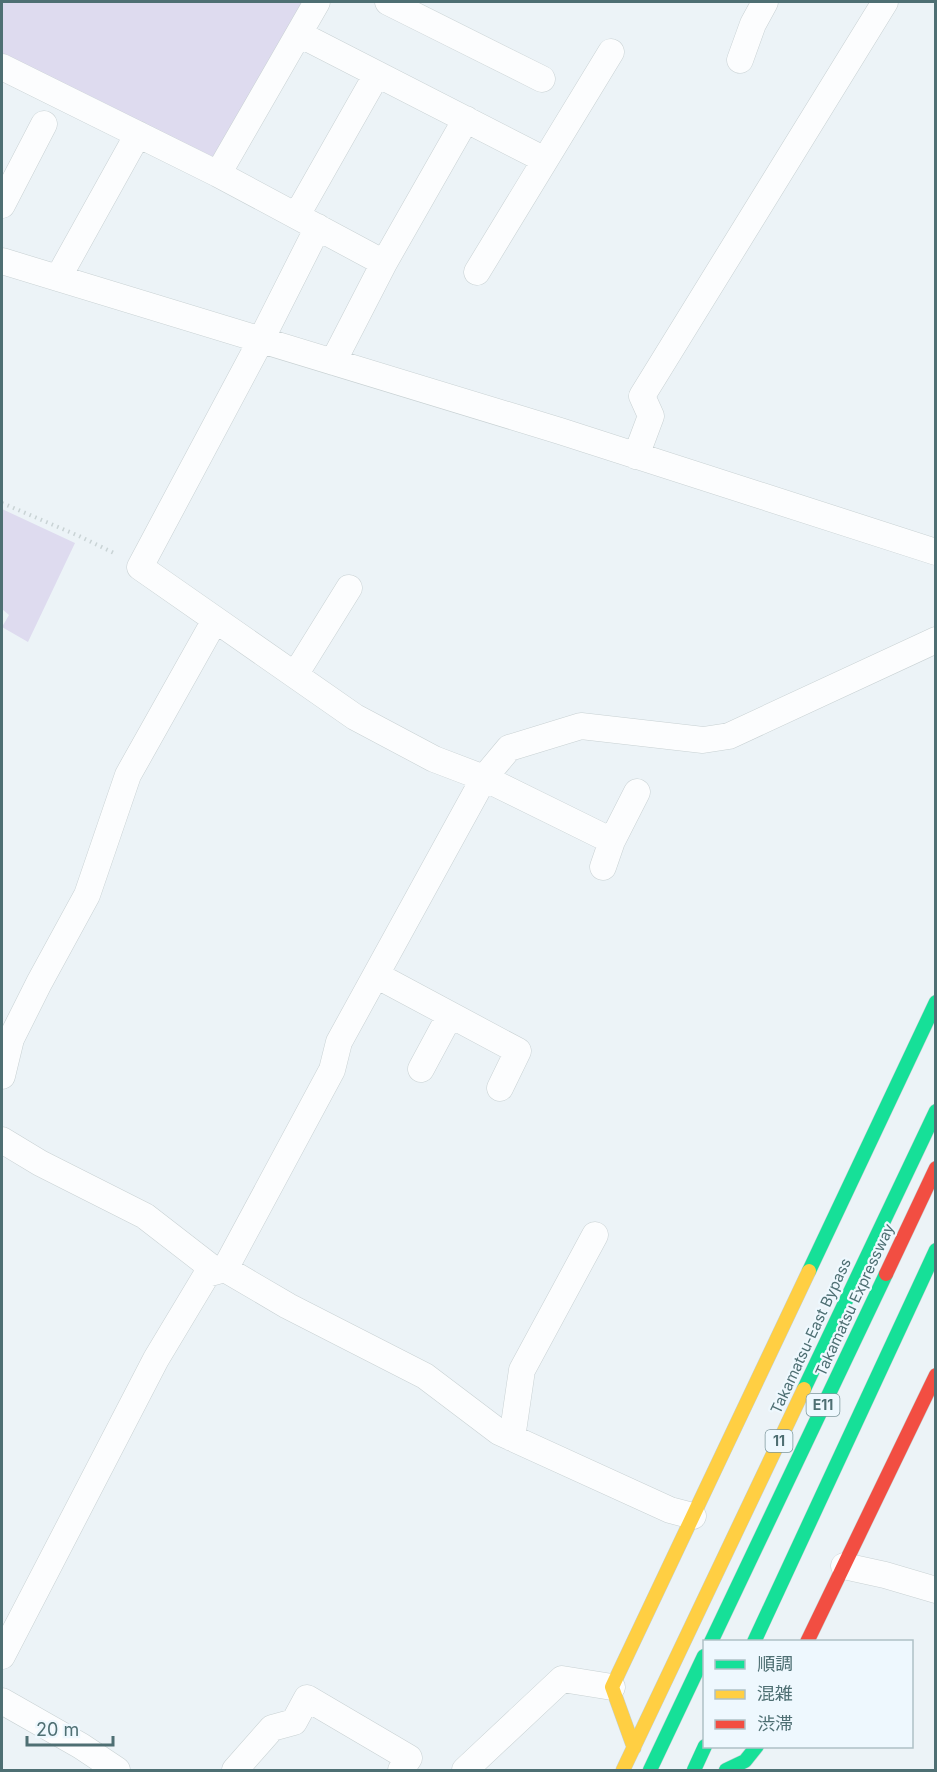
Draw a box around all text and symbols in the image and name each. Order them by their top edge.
street label: Takamatsu Expressway [811,1220,899,1379]
street label: Takamatsu-East Bypass [766,1255,855,1417]
road number: E11 [806,1394,840,1416]
road number: 11 [766,1430,792,1452]
legend [703,1640,913,1748]
text: 順調 [757,1653,793,1674]
text: 混雑 [757,1683,793,1704]
scale bar [27,1709,112,1747]
text: 渋滞 [757,1713,793,1734]
text: 20 m [36,1719,79,1740]

